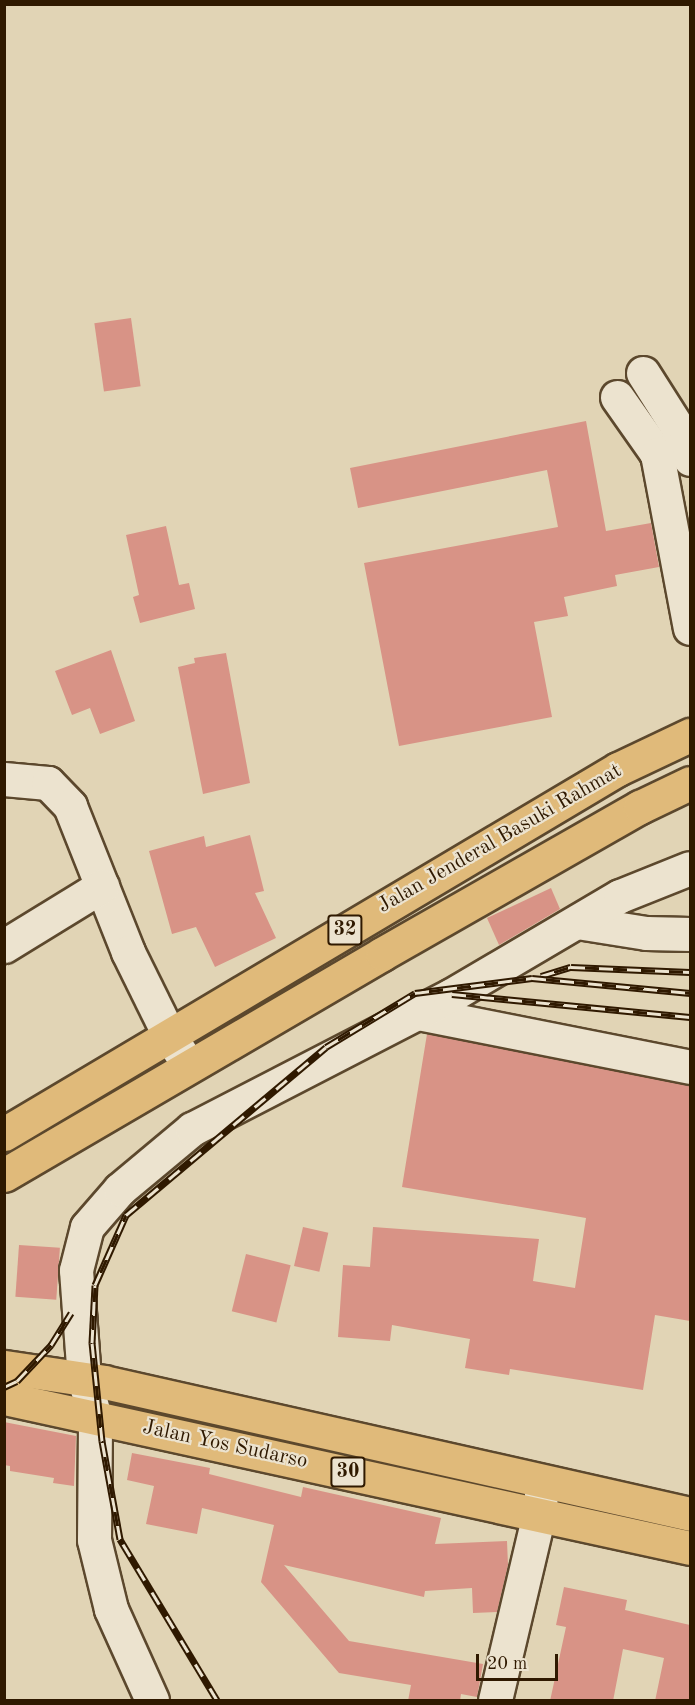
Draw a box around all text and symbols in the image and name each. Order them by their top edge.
street label: Jalan Jenderal Basuki Rahmat [374,759,626,919]
road number: 32 [327,913,363,947]
street label: Jalan Yos Sudarso [140,1415,310,1475]
road number: 30 [330,1455,366,1489]
scale bar [479,1642,562,1680]
text: 20 m [487,1655,527,1673]

